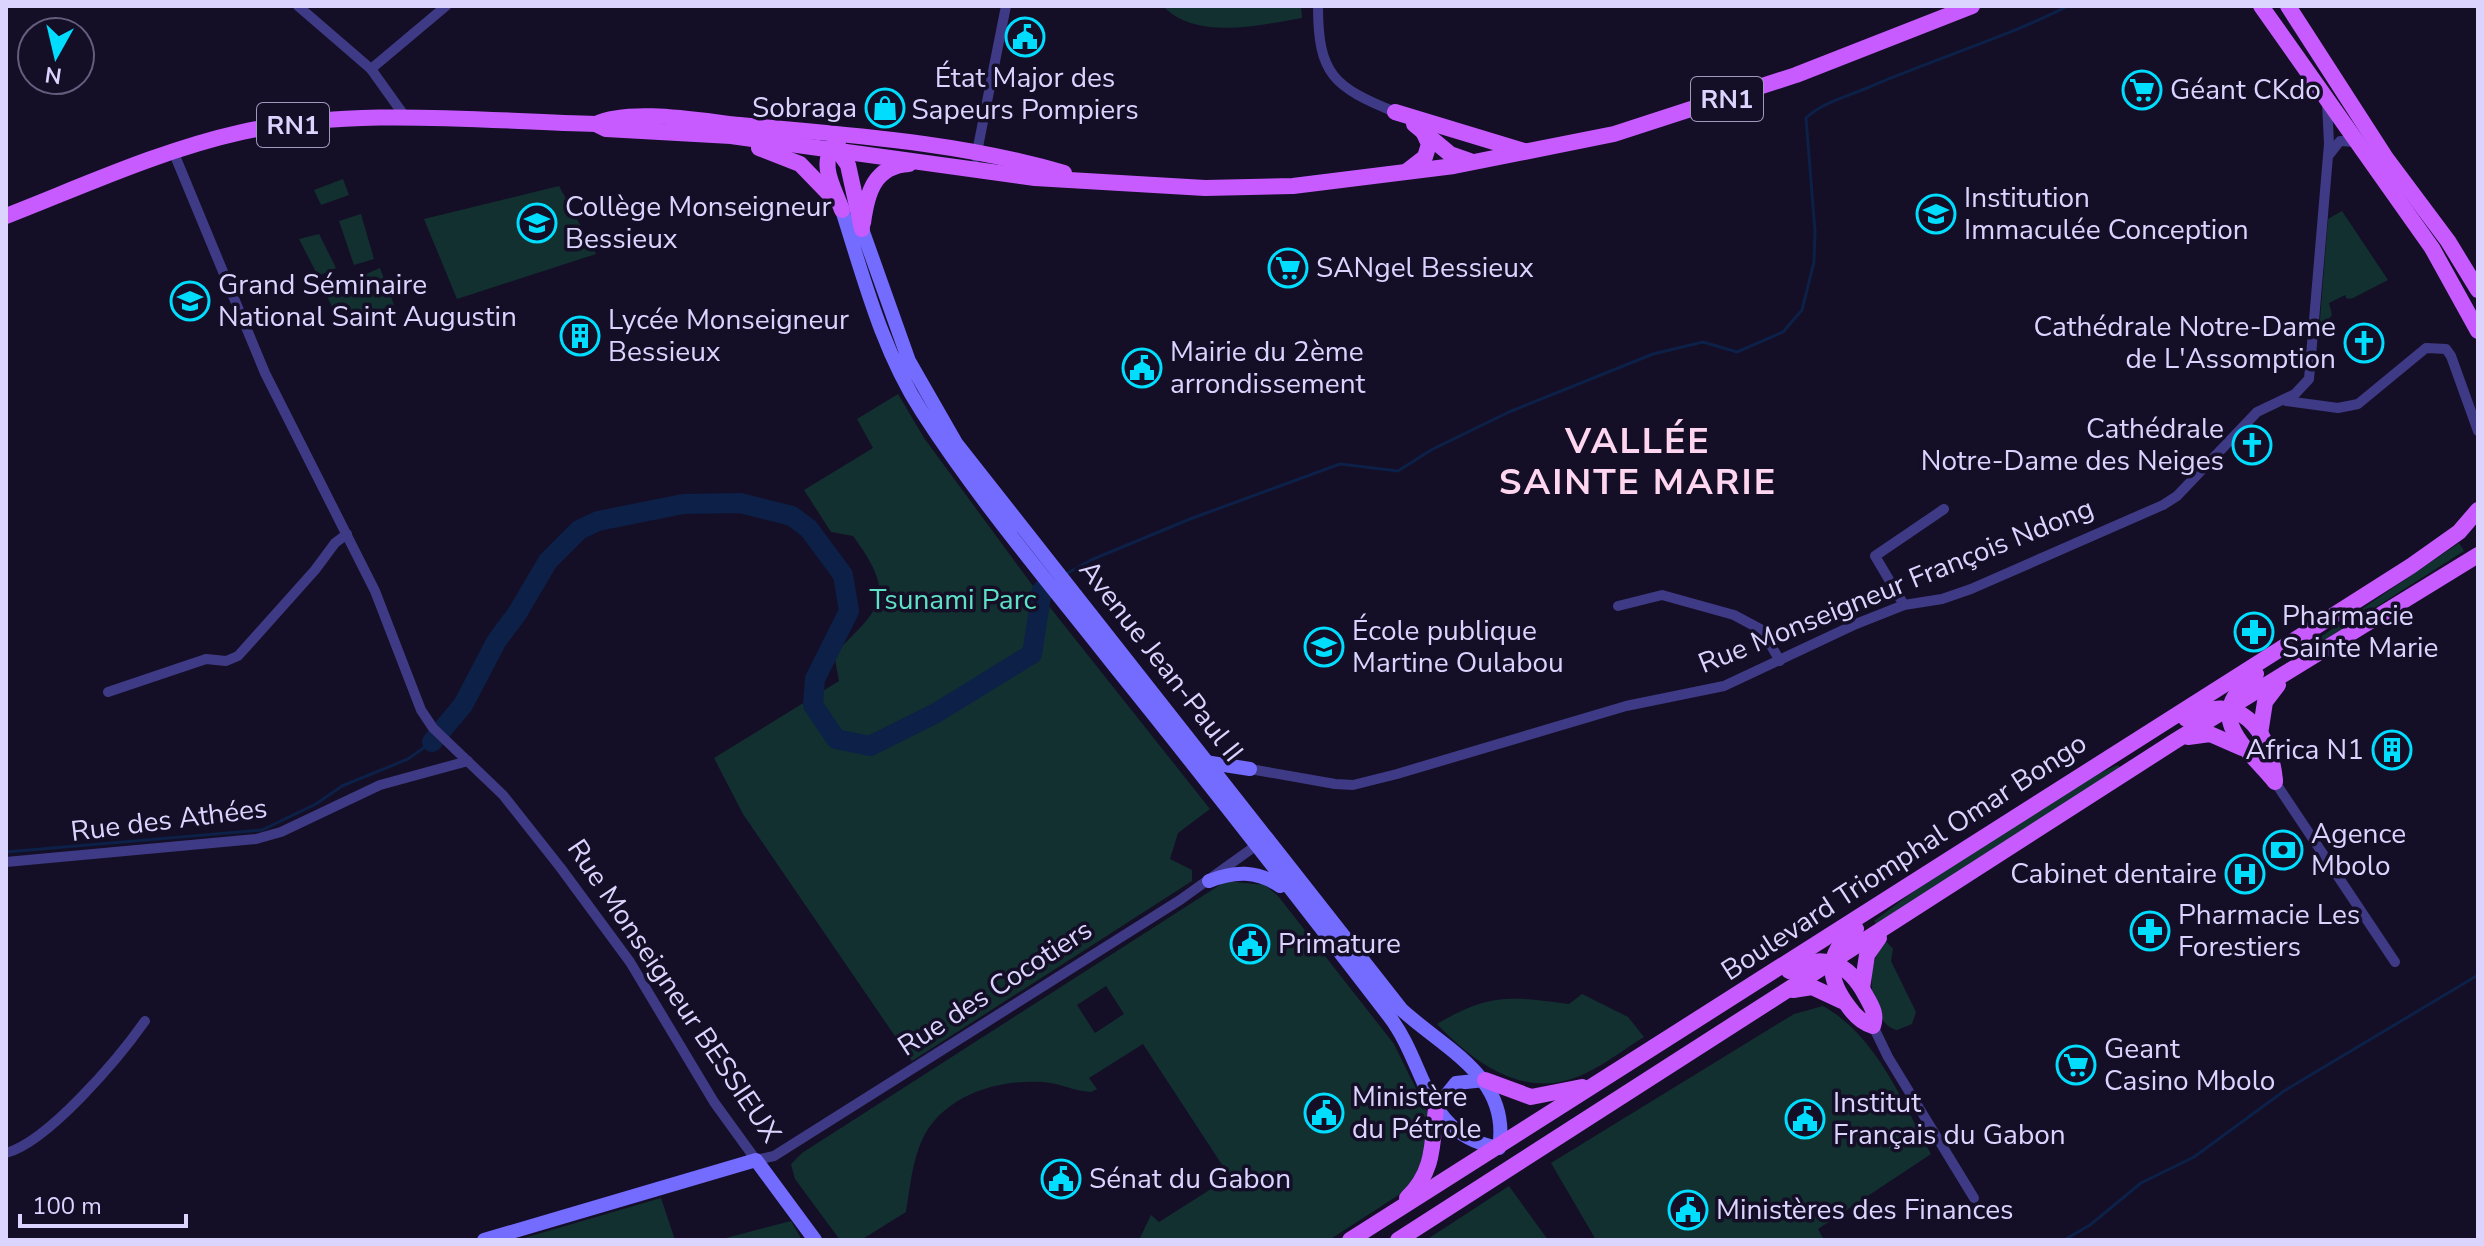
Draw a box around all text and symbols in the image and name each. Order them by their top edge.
north arrow [16,16,96,96]
public building icon: État Major des Sapeurs Pompiers [1004,16,1046,58]
text: N [43,59,64,91]
place label: État Major des Sapeurs Pompiers [911,59,1139,129]
supermarket icon: Géant CKdo [2121,69,2163,111]
place label: Géant CKdo [2170,71,2321,109]
road number: RN1 [1691,77,1763,121]
shop icon: Sobraga [864,87,906,129]
place label: Sobraga [752,89,857,127]
road number: RN1 [257,103,329,147]
place label: Institution Immaculée Conception [1964,179,2249,249]
place label: Collège Monseigneur Bessieux [565,188,831,258]
school or university icon: Institution Immaculée Conception [1915,193,1957,235]
school or university icon: Collège Monseigneur Bessieux [516,202,558,244]
supermarket icon: SANgel Bessieux [1267,247,1309,289]
place label: SANgel Bessieux [1316,249,1534,287]
place label: Grand Séminaire National Saint Augustin [218,266,517,336]
school or university icon: Grand Séminaire National Saint Augustin [169,280,211,322]
place label: Lycée Monseigneur Bessieux [608,301,849,371]
place label: Cathédrale Notre-Dame de L'Assomption [2034,308,2336,378]
building icon: Lycée Monseigneur Bessieux [559,315,601,357]
church icon: Cathédrale Notre-Dame de L'Assomption [2343,322,2385,364]
place label: Mairie du 2ème arrondissement [1170,333,1366,403]
public building icon: Mairie du 2ème arrondissement [1121,347,1163,389]
place label: Cathédrale Notre-Dame des Neiges [1921,410,2224,480]
district label: VALLÉE SAINTE MARIE [1499,417,1777,507]
church icon: Cathédrale Notre-Dame des Neiges [2231,424,2273,466]
street label: Rue Monseigneur François Ndong [1693,489,2099,683]
street label: Avenue Jean-Paul II [1070,552,1252,770]
park label: Tsunami Parc [870,581,1037,619]
place label: Pharmacie Sainte Marie [2282,597,2438,667]
pharmacy icon: Pharmacie Sainte Marie [2233,611,2275,653]
place label: École publique Martine Oulabou [1352,612,1564,682]
school or university icon: École publique Martine Oulabou [1303,626,1345,668]
street label: Boulevard Triomphal Omar Bongo [1714,724,2094,990]
building icon: Africa N1 [2371,729,2413,771]
place label: Africa N1 [2246,731,2364,769]
street label: Rue des Athées [69,789,269,851]
place label: Agence Mbolo [2311,815,2406,885]
bank icon: Agence Mbolo [2262,829,2304,871]
street label: Rue Monseigneur BESSIEUX [558,832,790,1150]
hospital icon: Cabinet dentaire [2224,853,2266,895]
place label: Cabinet dentaire [2010,855,2217,893]
place label: Pharmacie Les Forestiers [2178,896,2360,966]
pharmacy icon: Pharmacie Les Forestiers [2129,910,2171,952]
street label: Rue des Cocotiers [891,911,1099,1065]
public building icon: Primature [1229,923,1271,965]
place label: Primature [1278,925,1401,963]
place label: Geant Casino Mbolo [2104,1030,2275,1100]
supermarket icon: Geant Casino Mbolo [2055,1044,2097,1086]
place label: Ministère du Pétrole [1352,1078,1481,1148]
place label: Institut Français du Gabon [1833,1084,2066,1154]
public building icon: Ministère du Pétrole [1303,1092,1345,1134]
public building icon: Institut Français du Gabon [1784,1098,1826,1140]
public building icon: Sénat du Gabon [1040,1158,1082,1200]
place label: Sénat du Gabon [1089,1160,1291,1198]
scale bar [20,1178,186,1228]
public building icon: Ministères des Finances [1667,1189,1709,1231]
text: 100 m [32,1190,102,1222]
place label: Ministères des Finances [1716,1191,2014,1229]

